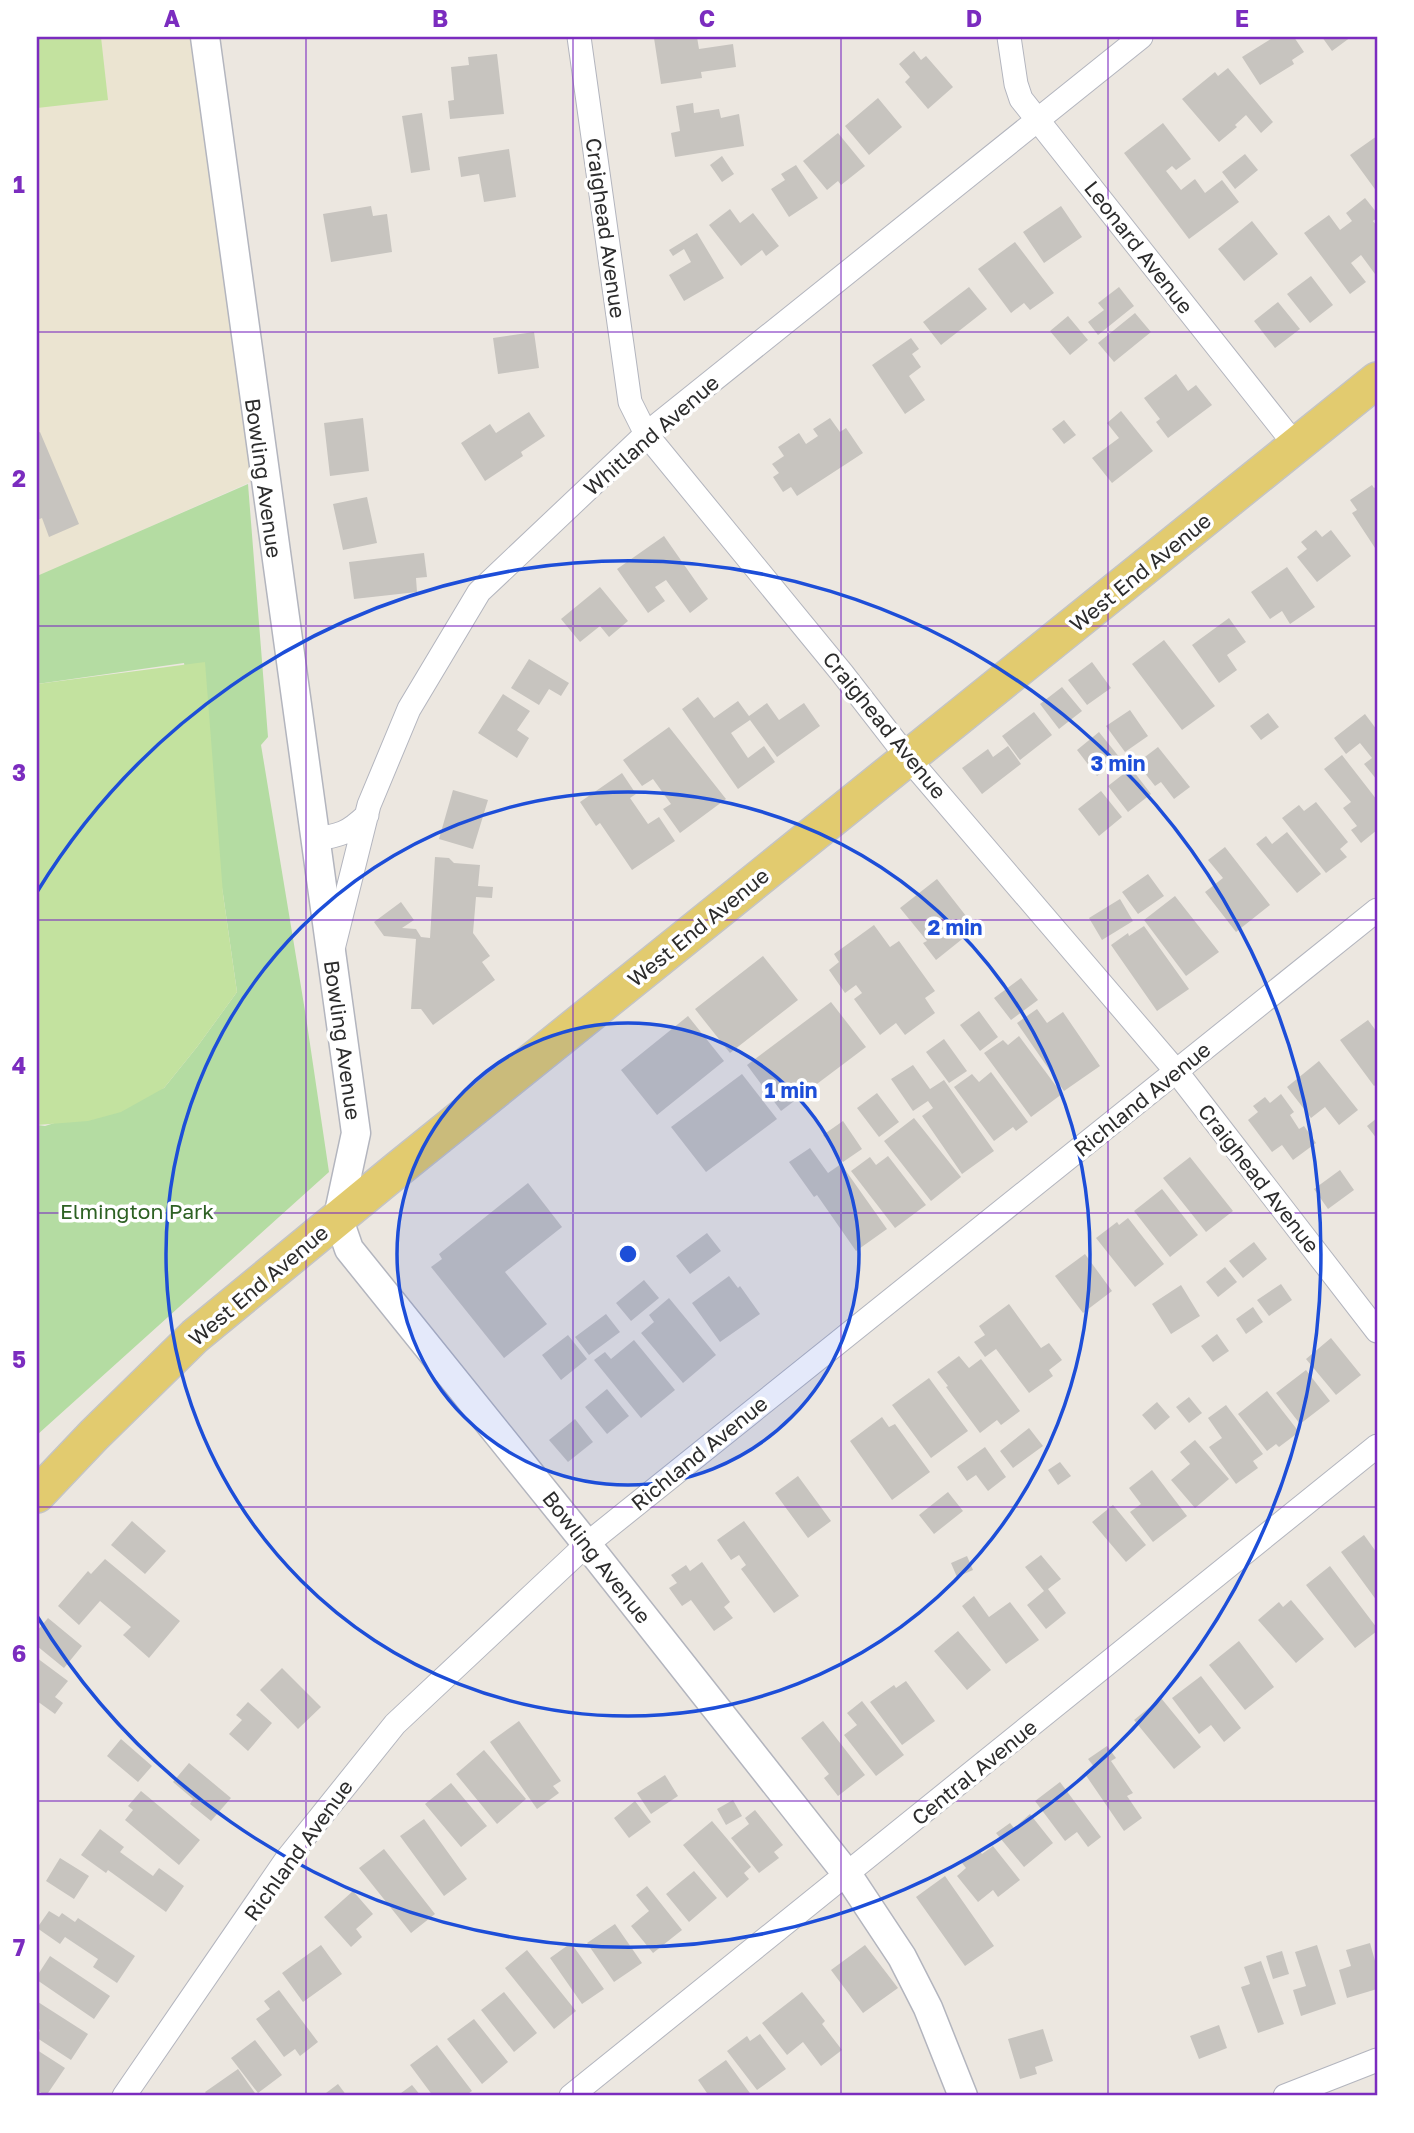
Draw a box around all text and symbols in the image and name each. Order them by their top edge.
text: A [164,4,181,32]
text: B [432,4,448,32]
text: C [699,4,715,32]
text: D [966,4,982,32]
text: E [1235,4,1249,32]
street label: Craighead Avenue [580,136,632,320]
text: 1 [13,170,25,198]
street label: Leonard Avenue [1079,175,1199,319]
street label: Whitland Avenue [578,369,724,501]
street label: Bowling Avenue [240,396,288,560]
text: 2 [12,464,26,492]
street label: West End Avenue [1064,507,1216,637]
street label: Craighead Avenue [818,646,952,804]
text: 3 min [1091,750,1145,776]
text: 3 [12,758,26,786]
street label: West End Avenue [622,862,774,992]
text: 2 min [928,914,982,940]
street label: Bowling Avenue [319,958,367,1122]
street label: Richland Avenue [1069,1036,1215,1162]
text: 4 [12,1051,26,1079]
text: 1 min [765,1077,817,1103]
street label: Craighead Avenue [1193,1098,1325,1258]
park label: Elmington Park [60,1198,214,1224]
street label: West End Avenue [183,1219,333,1351]
centre of rings [616,1242,640,1266]
text: 5 [12,1345,26,1373]
street label: Richland Avenue [626,1390,772,1516]
street label: Bowling Avenue [537,1486,657,1628]
text: 6 [12,1639,26,1667]
street label: Central Avenue [906,1714,1042,1830]
street label: Richland Avenue [238,1774,358,1926]
text: 7 [13,1933,25,1961]

